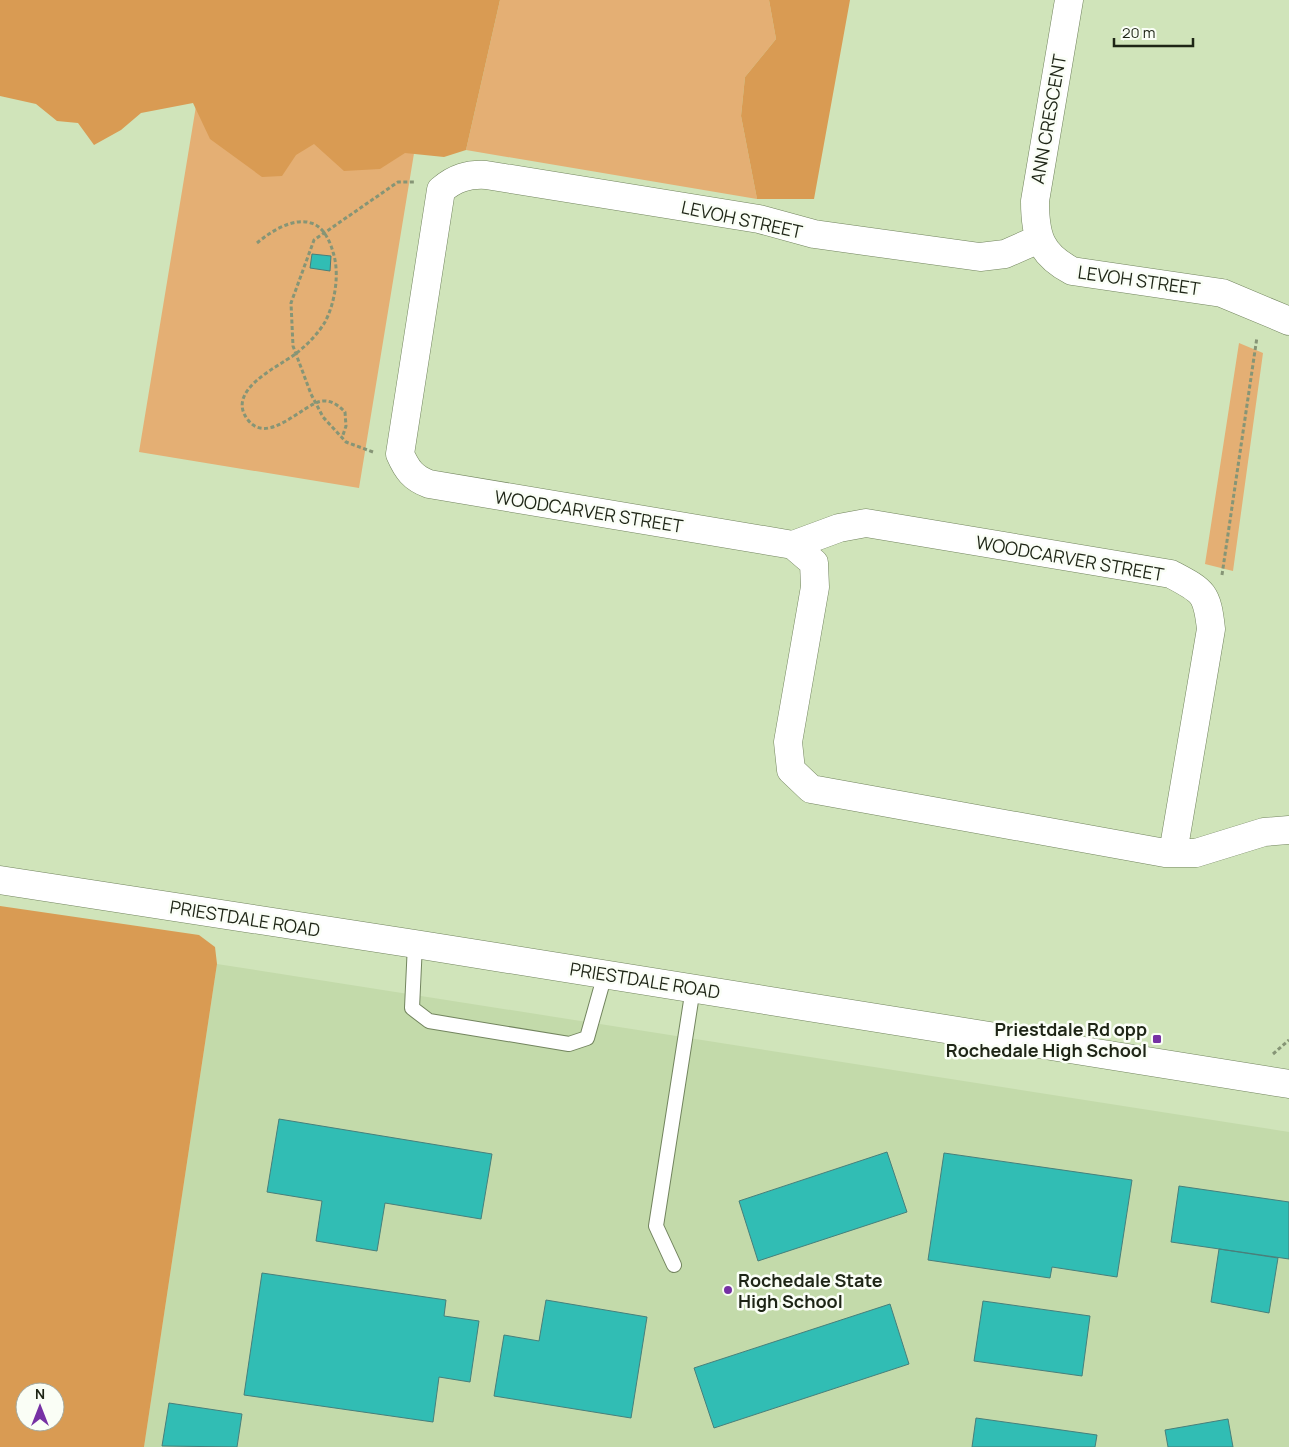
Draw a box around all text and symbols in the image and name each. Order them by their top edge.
scale bar [1114,15,1193,47]
text: 20 m [1122,22,1155,43]
street label: ANN CRESCENT [1025,52,1071,186]
street label: LEVOH STREET [679,194,805,244]
street label: LEVOH STREET [1076,260,1202,301]
street label: WOODCARVER STREET [493,484,685,538]
street label: WOODCARVER STREET [974,530,1166,586]
street label: PRIESTDALE ROAD [168,894,322,942]
street label: PRIESTDALE ROAD [568,956,722,1004]
place label: Priestdale Rd opp Rochedale High School [946,1017,1147,1062]
marker: Priestdale Rd opp Rochedale High School [1151,1033,1163,1045]
place label: Rochedale State High School [738,1268,883,1313]
marker: Rochedale State High School [722,1284,734,1296]
north arrow [15,1382,65,1432]
text: N [35,1384,45,1403]

